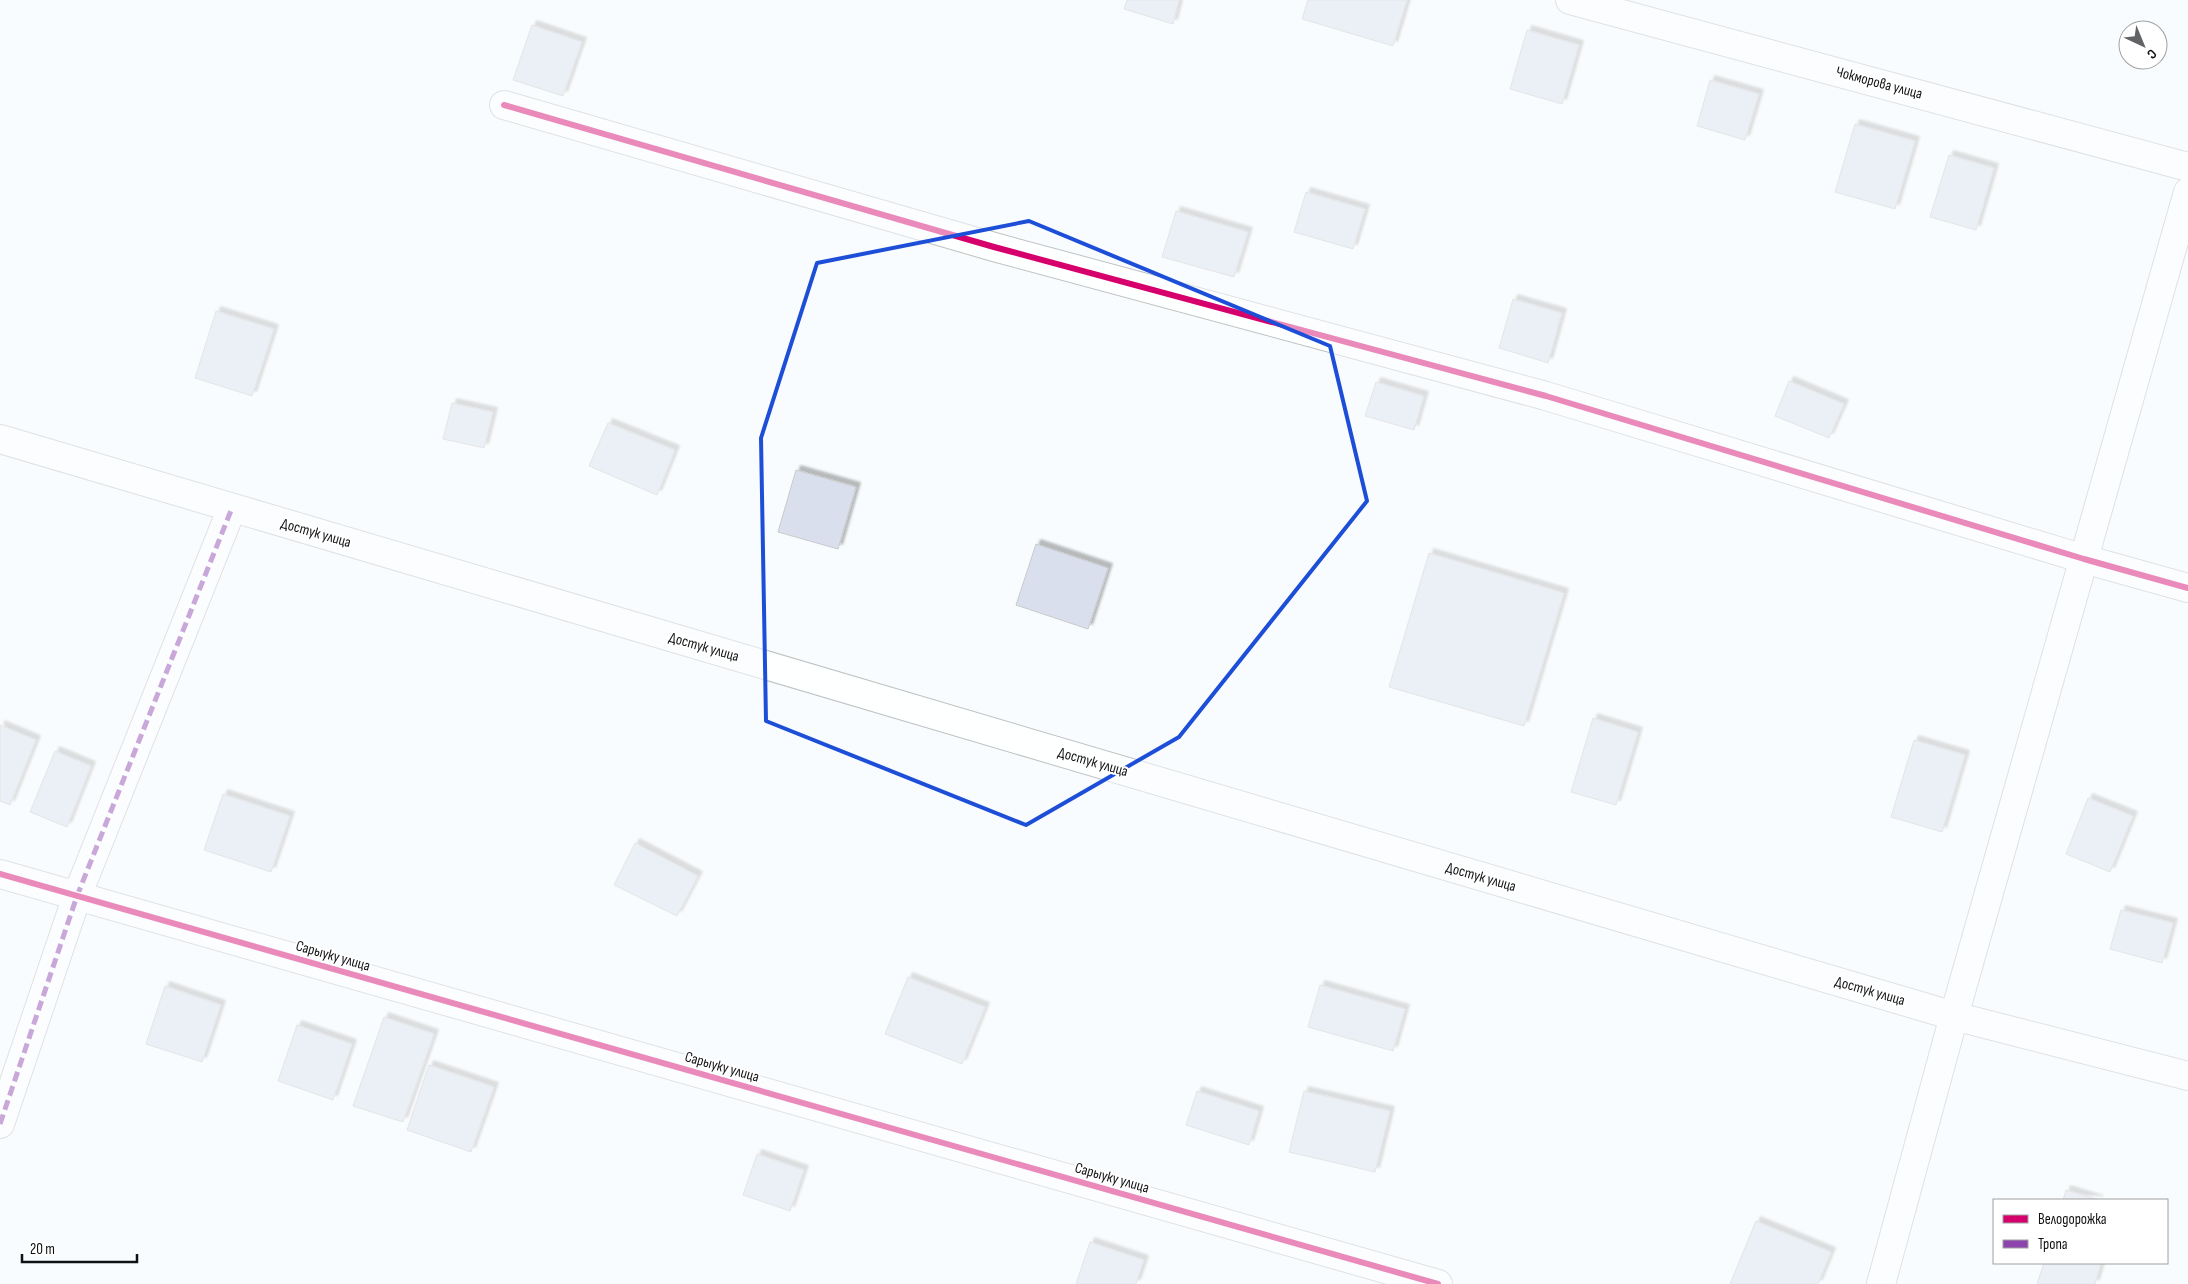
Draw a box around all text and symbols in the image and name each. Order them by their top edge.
north arrow [2118,20,2168,70]
text: С [2143,45,2160,63]
street label: Чокморова улица [1834,62,1925,104]
street label: Достук улица [279,514,353,552]
street label: Достук улица [667,628,741,666]
street label: Достук улица [1056,743,1130,781]
street label: Достук улица [1444,858,1518,896]
street label: Сарыуку улица [294,936,373,976]
street label: Достук улица [1833,972,1907,1010]
street label: Сарыуку улица [683,1047,762,1087]
street label: Сарыуку улица [1073,1158,1152,1198]
legend [1993,1199,2168,1264]
text: Велодорожка [2038,1210,2107,1229]
scale bar [22,1232,138,1264]
text: Тропа [2038,1235,2068,1254]
text: 20 m [30,1240,55,1259]

